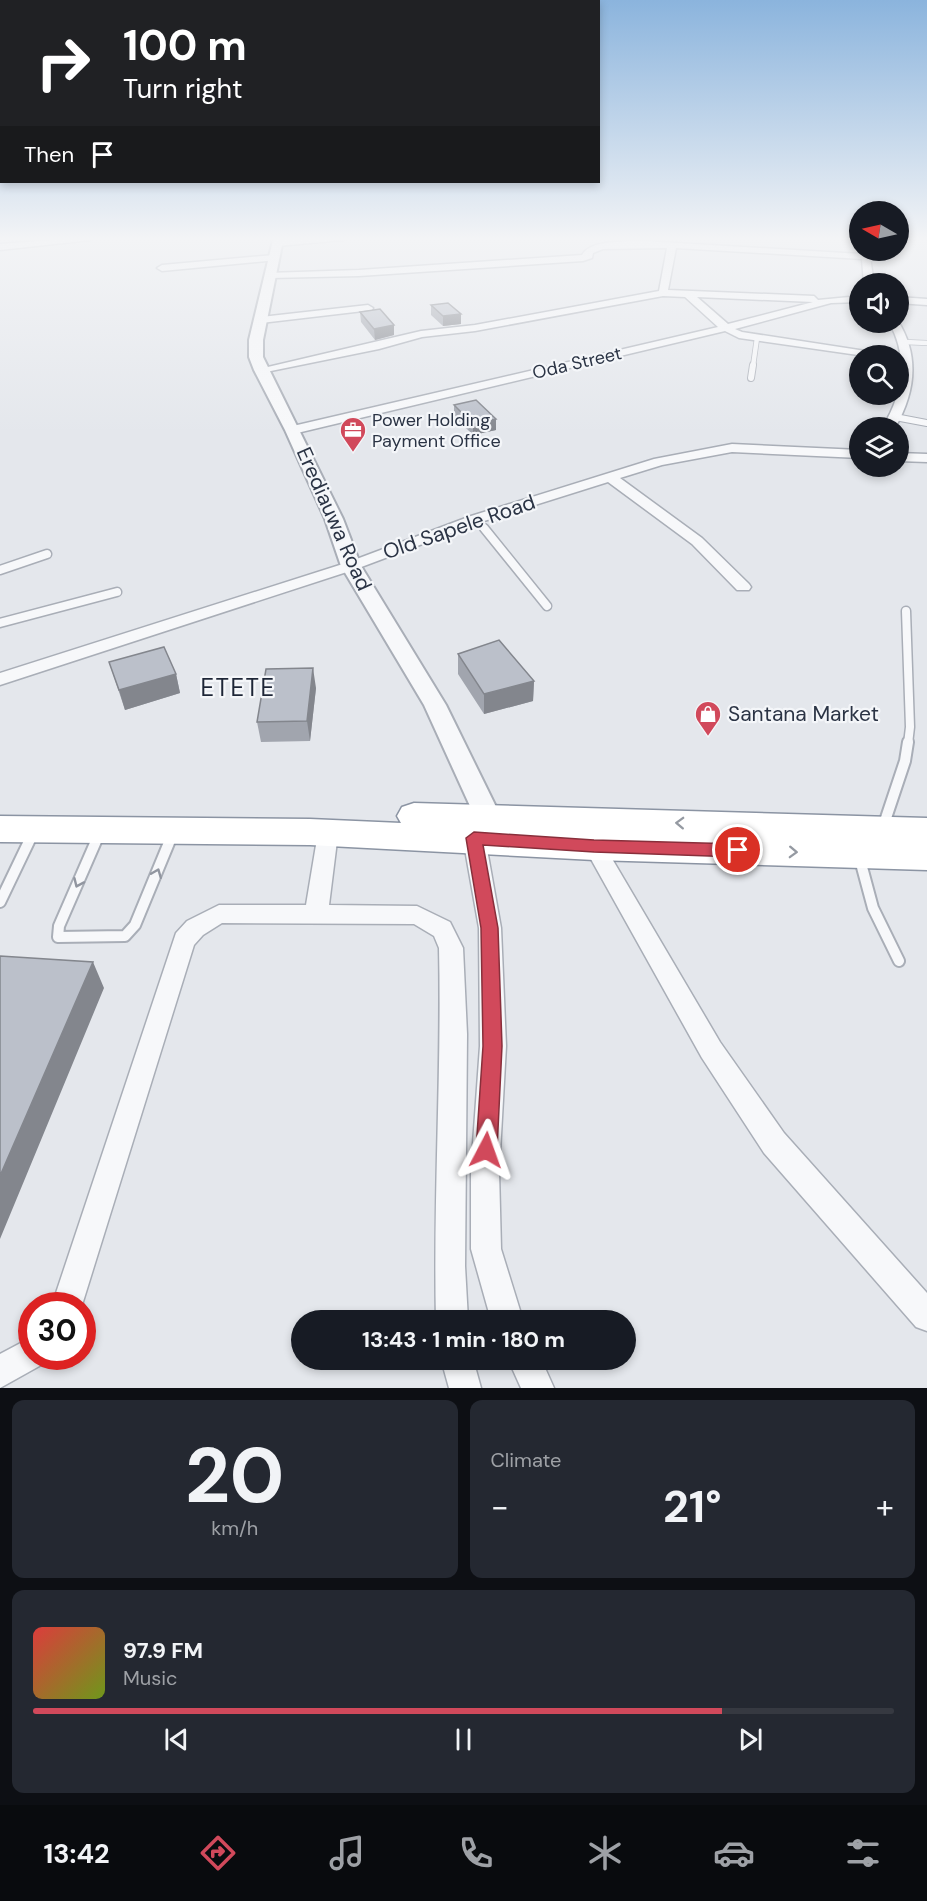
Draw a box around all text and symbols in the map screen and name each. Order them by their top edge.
text: 100 m [123,18,247,73]
icon: right [24,24,102,102]
text: Turn right [123,71,243,106]
icon: arrive [86,138,119,171]
text: Then [24,140,74,169]
north arrow [849,201,909,261]
map controls [849,201,909,477]
button: sound [849,273,909,333]
street label: Oda Street [530,341,624,385]
button: search [849,345,909,405]
place label: Power Holding Payment Office [372,408,501,453]
office icon: Power Holding Payment Office [338,415,368,453]
button: layers [849,417,909,477]
street label: Erediauwa Road [290,443,378,595]
street label: Old Sapele Road [379,488,539,566]
district label: ETETE [200,672,276,703]
shop icon: Santana Market [693,699,723,737]
place label: Santana Market [728,700,879,728]
one-way arrow [675,817,684,829]
pin [712,824,763,875]
icon: arrive [721,833,754,866]
one-way arrow [789,846,798,858]
one-way arrow [150,869,162,880]
one-way arrow [73,877,85,888]
position arrow [454,1118,518,1182]
speed limit sign: 30 [18,1292,96,1370]
text: 13:43 · 1 min · 180 m [362,1325,565,1354]
text: 20 [185,1425,285,1526]
text: Climate [491,1447,561,1473]
text: 21° [663,1477,722,1536]
text: − [491,1485,509,1528]
text: + [876,1485,894,1528]
text: km/h [211,1515,258,1541]
text: 97.9 FM [123,1636,203,1665]
text: Music [123,1665,178,1691]
icon: previous [160,1723,193,1756]
icon: pause [447,1723,480,1756]
icon: next [734,1723,767,1756]
icon: directions [197,1832,239,1874]
icon: music [326,1832,368,1874]
icon: phone [455,1832,497,1874]
icon: climate [584,1832,626,1874]
icon: car [713,1832,755,1874]
icon: filters [842,1832,884,1874]
text: 13:42 [43,1836,110,1871]

